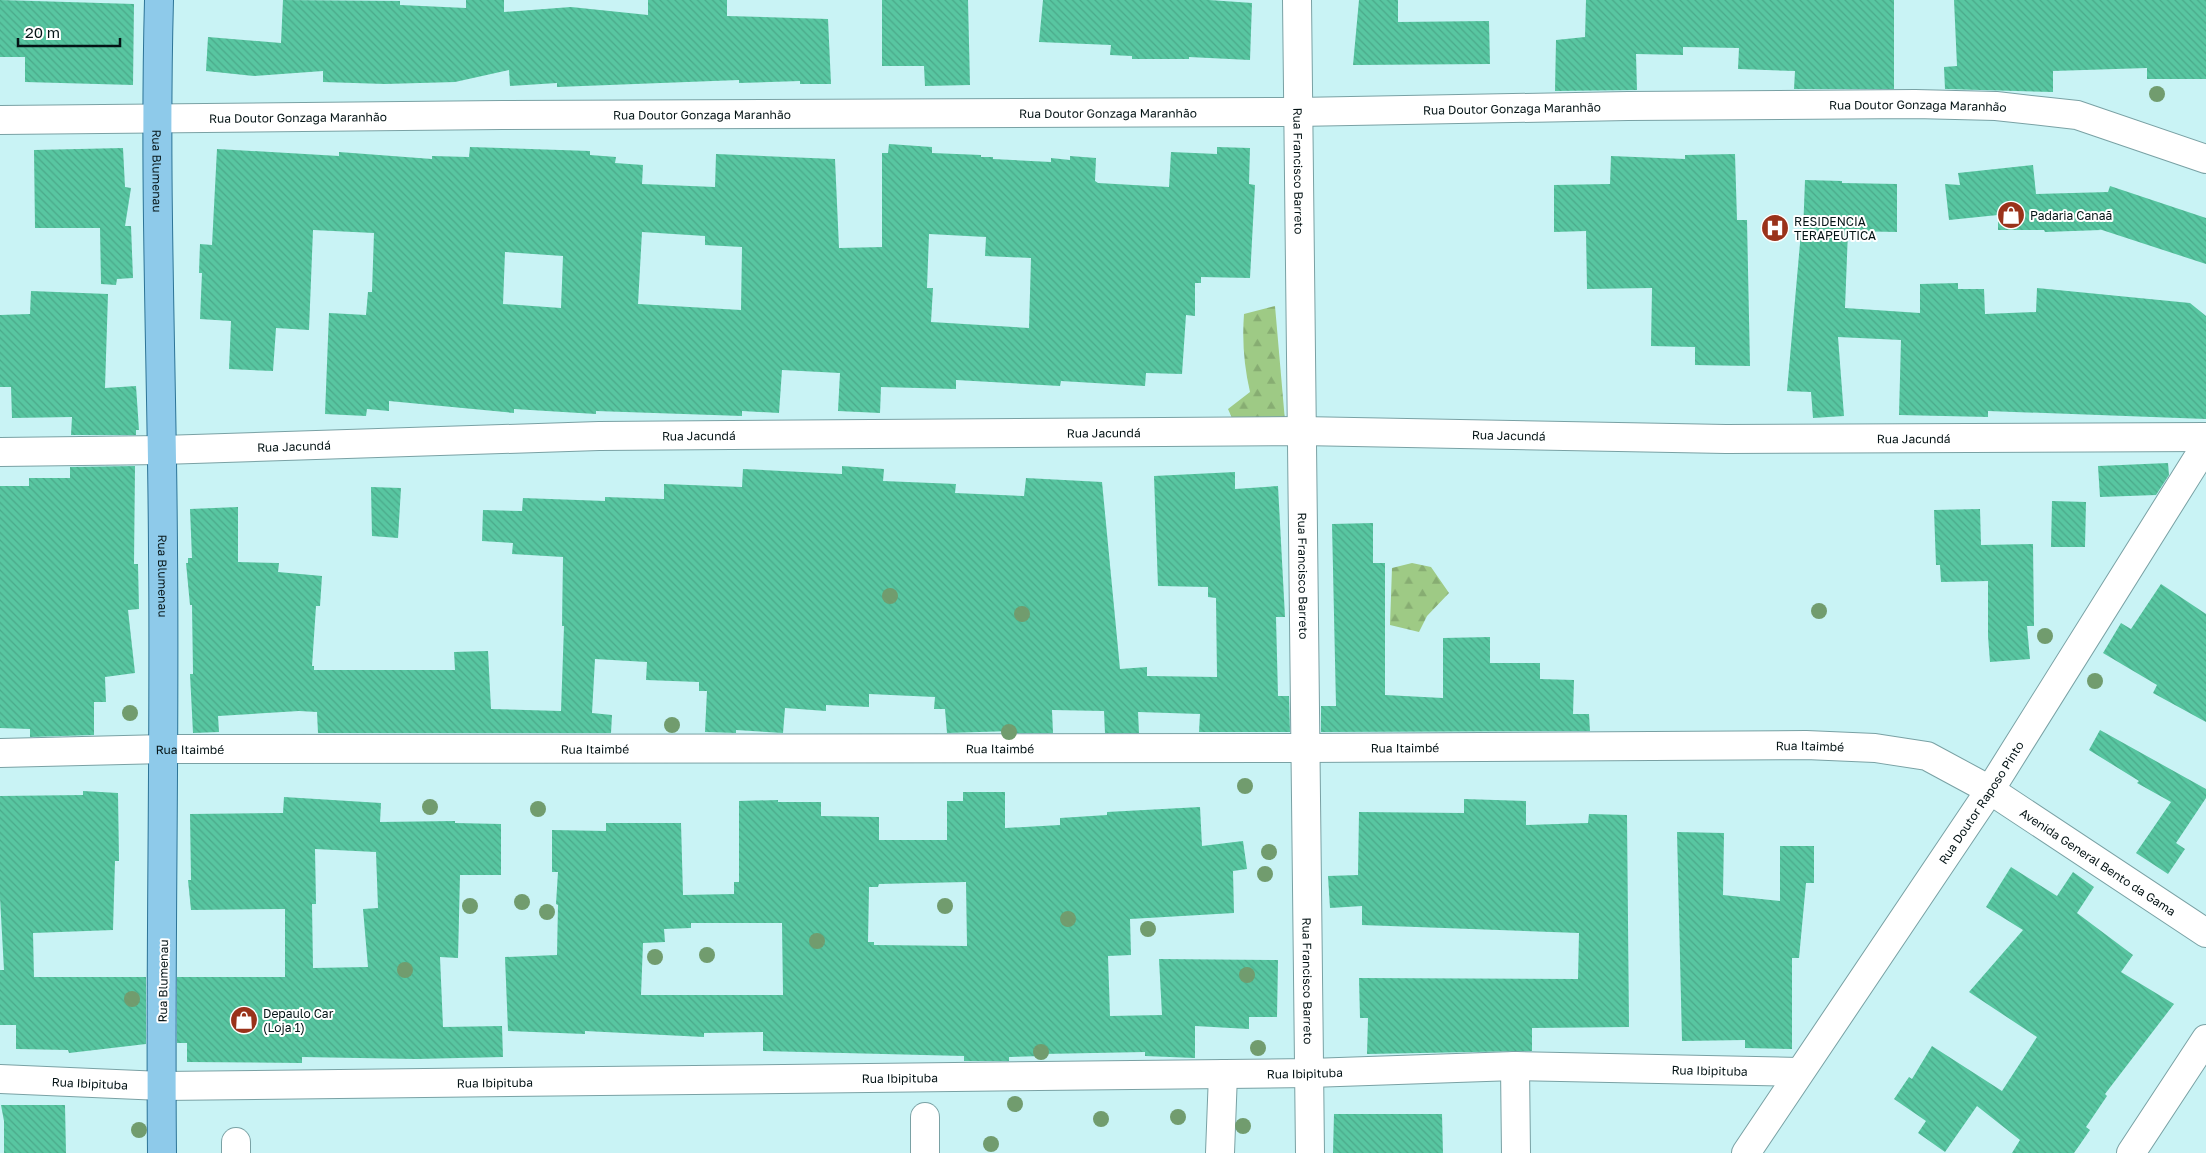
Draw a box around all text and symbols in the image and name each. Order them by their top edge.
scale bar [18,15,120,47]
text: 20 m [25,23,60,41]
street label: Rua Doutor Gonzaga Maranhão [1829,96,2008,115]
street label: Rua Doutor Gonzaga Maranhão [1423,99,1601,117]
street label: Rua Doutor Gonzaga Maranhão [1019,105,1197,121]
street label: Rua Doutor Gonzaga Maranhão [613,106,791,122]
street label: Rua Francisco Barreto [1291,107,1307,234]
street label: Rua Doutor Gonzaga Maranhão [209,109,387,125]
street label: Rua Blumenau [150,129,165,213]
shop icon: Padaria Canaã [1996,200,2026,230]
place label: Padaria Canaã [2030,208,2112,223]
hospital icon: RESIDENCIA TERAPEUTICA [1760,213,1790,243]
place label: RESIDENCIA TERAPEUTICA [1794,214,1876,243]
street label: Rua Jacundá [1067,425,1141,440]
street label: Rua Jacundá [1472,427,1546,443]
street label: Rua Jacundá [662,428,736,443]
street label: Rua Jacundá [1877,431,1951,446]
street label: Rua Jacundá [257,437,331,454]
street label: Rua Francisco Barreto [1295,512,1312,639]
street label: Rua Blumenau [155,534,171,618]
street label: Rua Itaimbé [1776,737,1845,754]
street label: Rua Doutor Raposo Pinto [1935,738,2026,867]
street label: Rua Itaimbé [1371,740,1439,755]
street label: Rua Itaimbé [155,741,224,757]
street label: Rua Itaimbé [561,741,629,756]
street label: Rua Itaimbé [966,741,1034,756]
street label: Avenida General Bento da Gama [2017,805,2179,919]
street label: Rua Francisco Barreto [1300,917,1316,1044]
street label: Rua Blumenau [155,939,171,1023]
shop icon: Depaulo Car (Loja 1) [229,1005,259,1035]
place label: Depaulo Car (Loja 1) [263,1006,334,1035]
street label: Rua Ibipituba [1671,1062,1748,1078]
street label: Rua Ibipituba [1267,1064,1343,1081]
street label: Rua Ibipituba [862,1070,938,1086]
street label: Rua Ibipituba [52,1074,128,1092]
street label: Rua Ibipituba [457,1074,533,1090]

